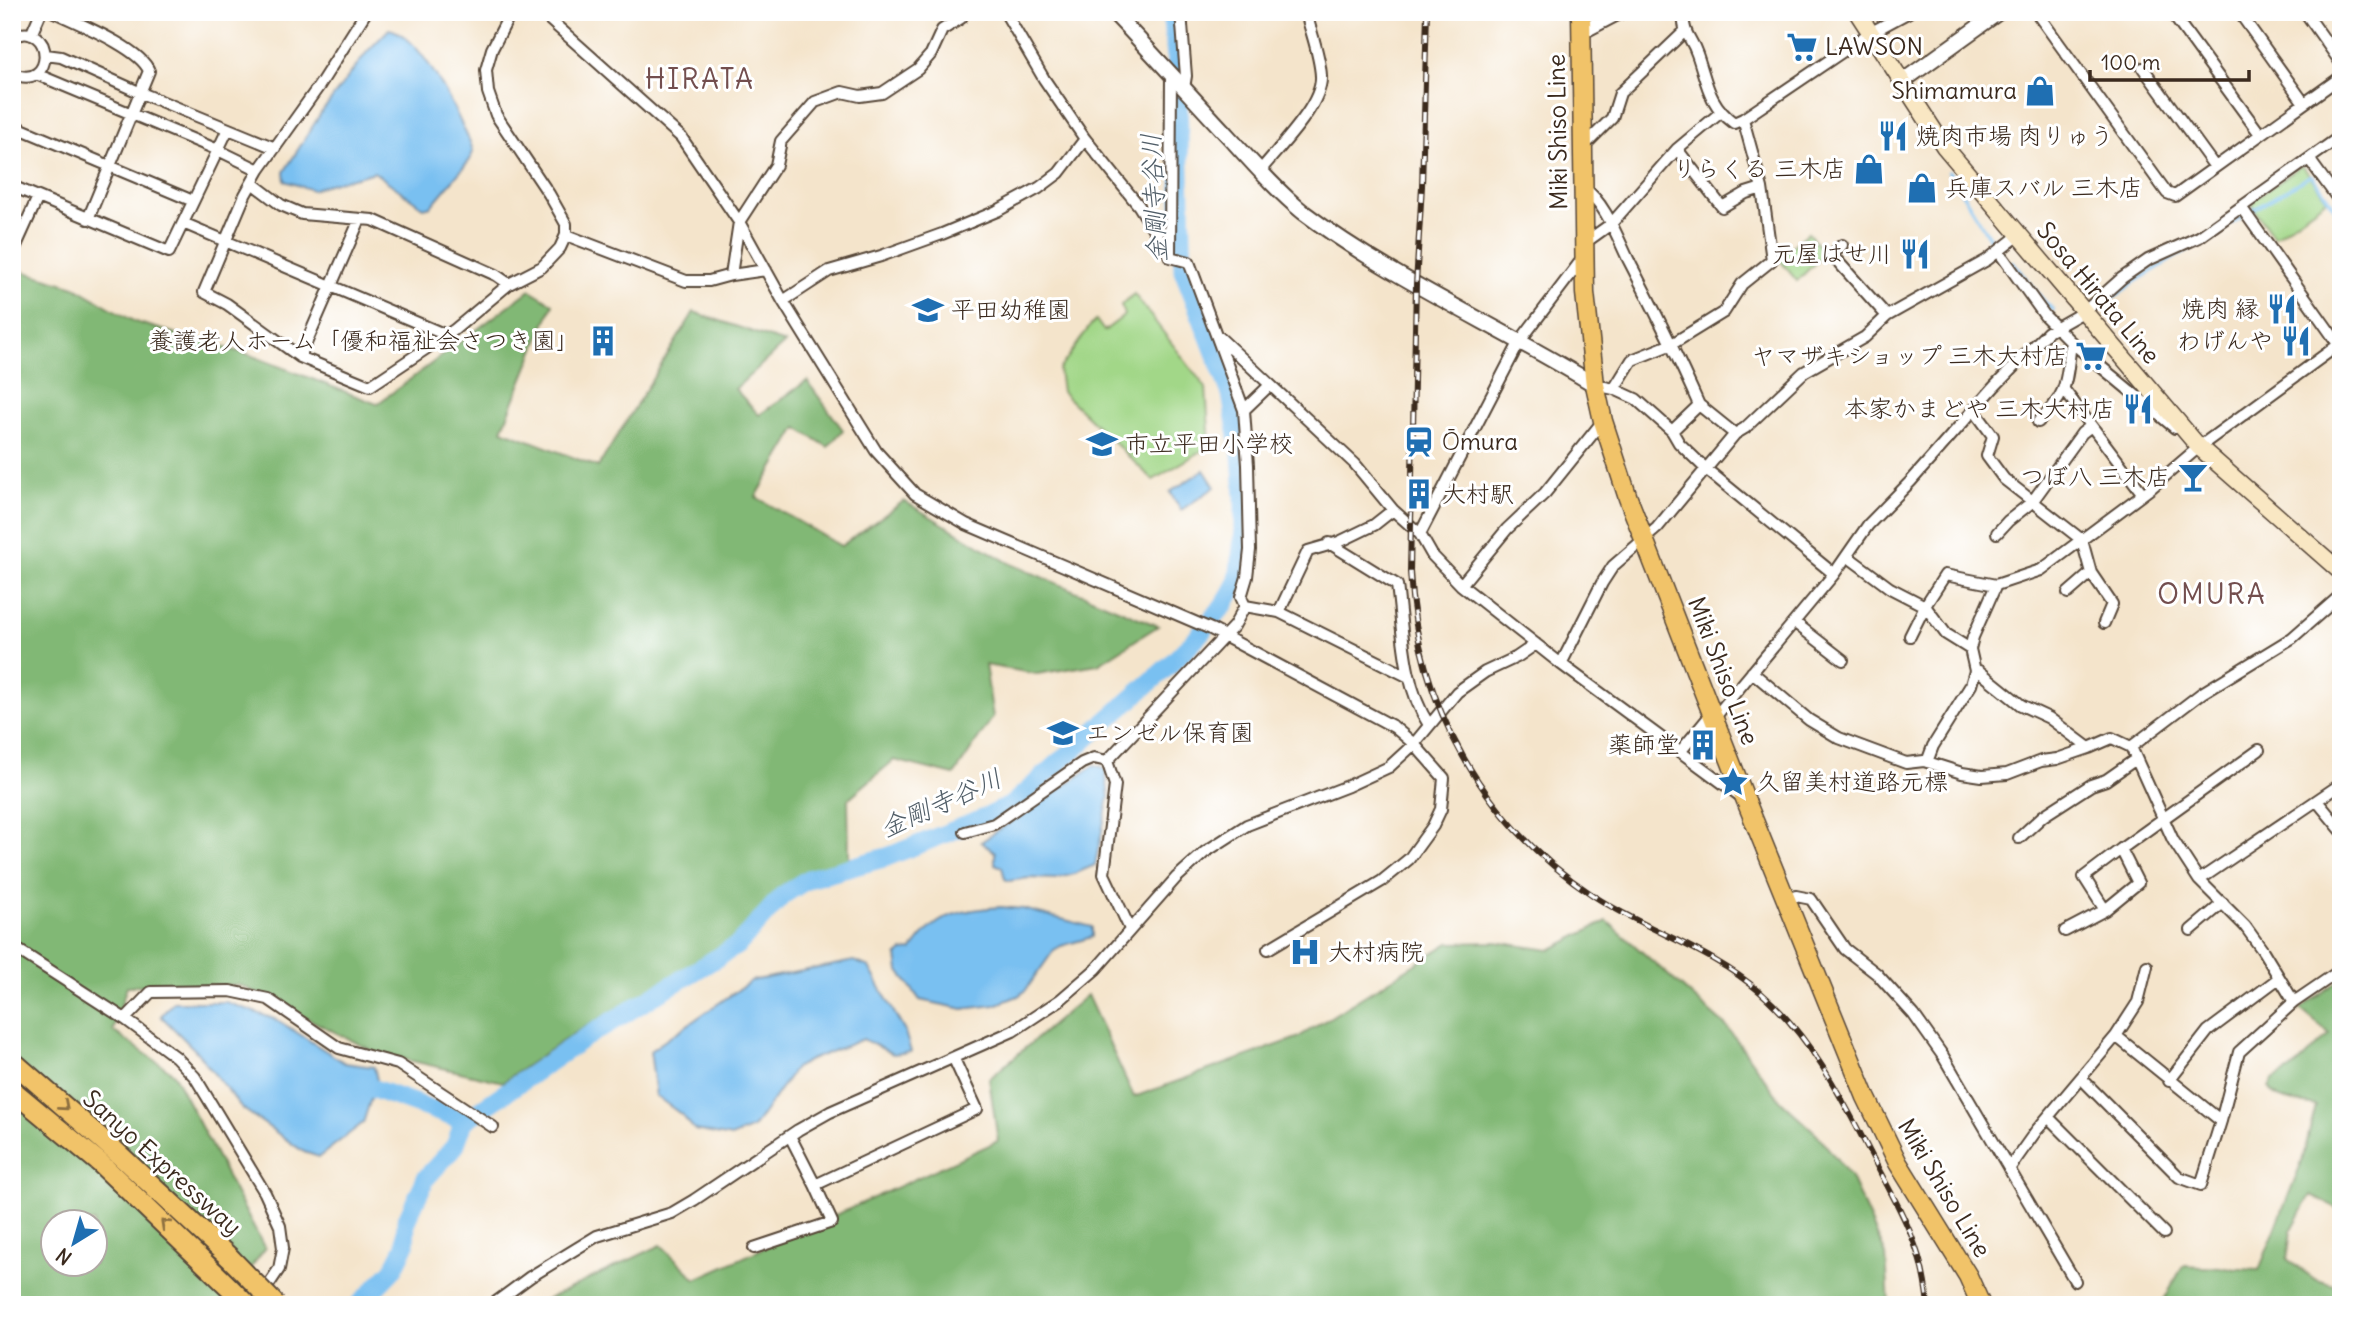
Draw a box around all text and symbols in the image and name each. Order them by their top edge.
supermarket icon: LAWSON [1785,30,1819,64]
place label: LAWSON [1825,31,1923,61]
scale bar [2090,38,2250,82]
text: 100 m [2101,49,2160,76]
street label: Miki Shiso Line [1541,54,1573,210]
district label: HIRATA [645,61,755,97]
shop icon: Shimamura [2023,74,2057,108]
place label: Shimamura [1892,75,2017,105]
restaurant icon: 焼肉市場 肉りゅう [1876,119,1910,153]
place label: 焼肉市場 肉りゅう [1916,120,2114,150]
water label: 金剛寺谷川 [1134,132,1173,264]
shop icon: りらくる 三木店 [1852,152,1886,186]
place label: りらくる 三木店 [1672,153,1846,183]
shop icon: 兵庫スバル 三木店 [1905,171,1939,205]
place label: 兵庫スバル 三木店 [1945,172,2143,202]
street label: Sosa Hirata Line [2031,215,2167,369]
restaurant icon: 元屋はせ川 [1898,237,1932,271]
place label: 元屋はせ川 [1772,238,1892,268]
restaurant icon: 焼肉 縁 [2265,292,2299,326]
school or university icon: 平田幼稚園 [911,293,945,327]
place label: 焼肉 縁 [2181,293,2259,323]
place label: 平田幼稚園 [951,294,1071,324]
building icon: 養護老人ホーム「優和福祉会さつき園」 [586,324,620,358]
restaurant icon: わげんや [2279,324,2313,358]
place label: 養護老人ホーム「優和福祉会さつき園」 [149,325,580,355]
place label: わげんや [2177,325,2273,355]
supermarket icon: ヤマザキショップ 三木大村店 [2074,339,2108,373]
place label: ヤマザキショップ 三木大村店 [1751,340,2068,370]
restaurant icon: 本家かまどや 三木大村店 [2121,392,2155,426]
place label: 本家かまどや 三木大村店 [1844,393,2115,423]
station icon: Ōmura [1402,425,1436,459]
place label: Ōmura [1442,426,1518,456]
school or university icon: 市立平田小学校 [1085,427,1119,461]
place label: 市立平田小学校 [1125,428,1293,458]
bar icon: つぼ八 三木店 [2176,460,2210,494]
place label: つぼ八 三木店 [2020,461,2170,491]
building icon: 大村駅 [1402,477,1436,511]
place label: 大村駅 [1442,478,1514,508]
district label: OMURA [2157,576,2267,612]
street label: Miki Shiso Line [1682,592,1766,749]
school or university icon: エンゼル保育園 [1046,716,1080,750]
place label: エンゼル保育園 [1086,717,1254,747]
building icon: 薬師堂 [1686,728,1720,762]
place label: 薬師堂 [1608,729,1680,759]
water label: 金剛寺谷川 [875,761,1007,844]
place icon: 久留美村道路元標 [1716,765,1750,799]
place label: 久留美村道路元標 [1756,766,1948,796]
hospital icon: 大村病院 [1288,935,1322,969]
place label: 大村病院 [1328,936,1424,966]
street label: Sanyo Expressway [77,1083,248,1241]
one-way arrow [55,1098,68,1110]
street label: Miki Shiso Line [1892,1113,1998,1262]
north arrow [38,1208,108,1278]
one-way arrow [160,1220,173,1233]
text: N [51,1243,76,1270]

